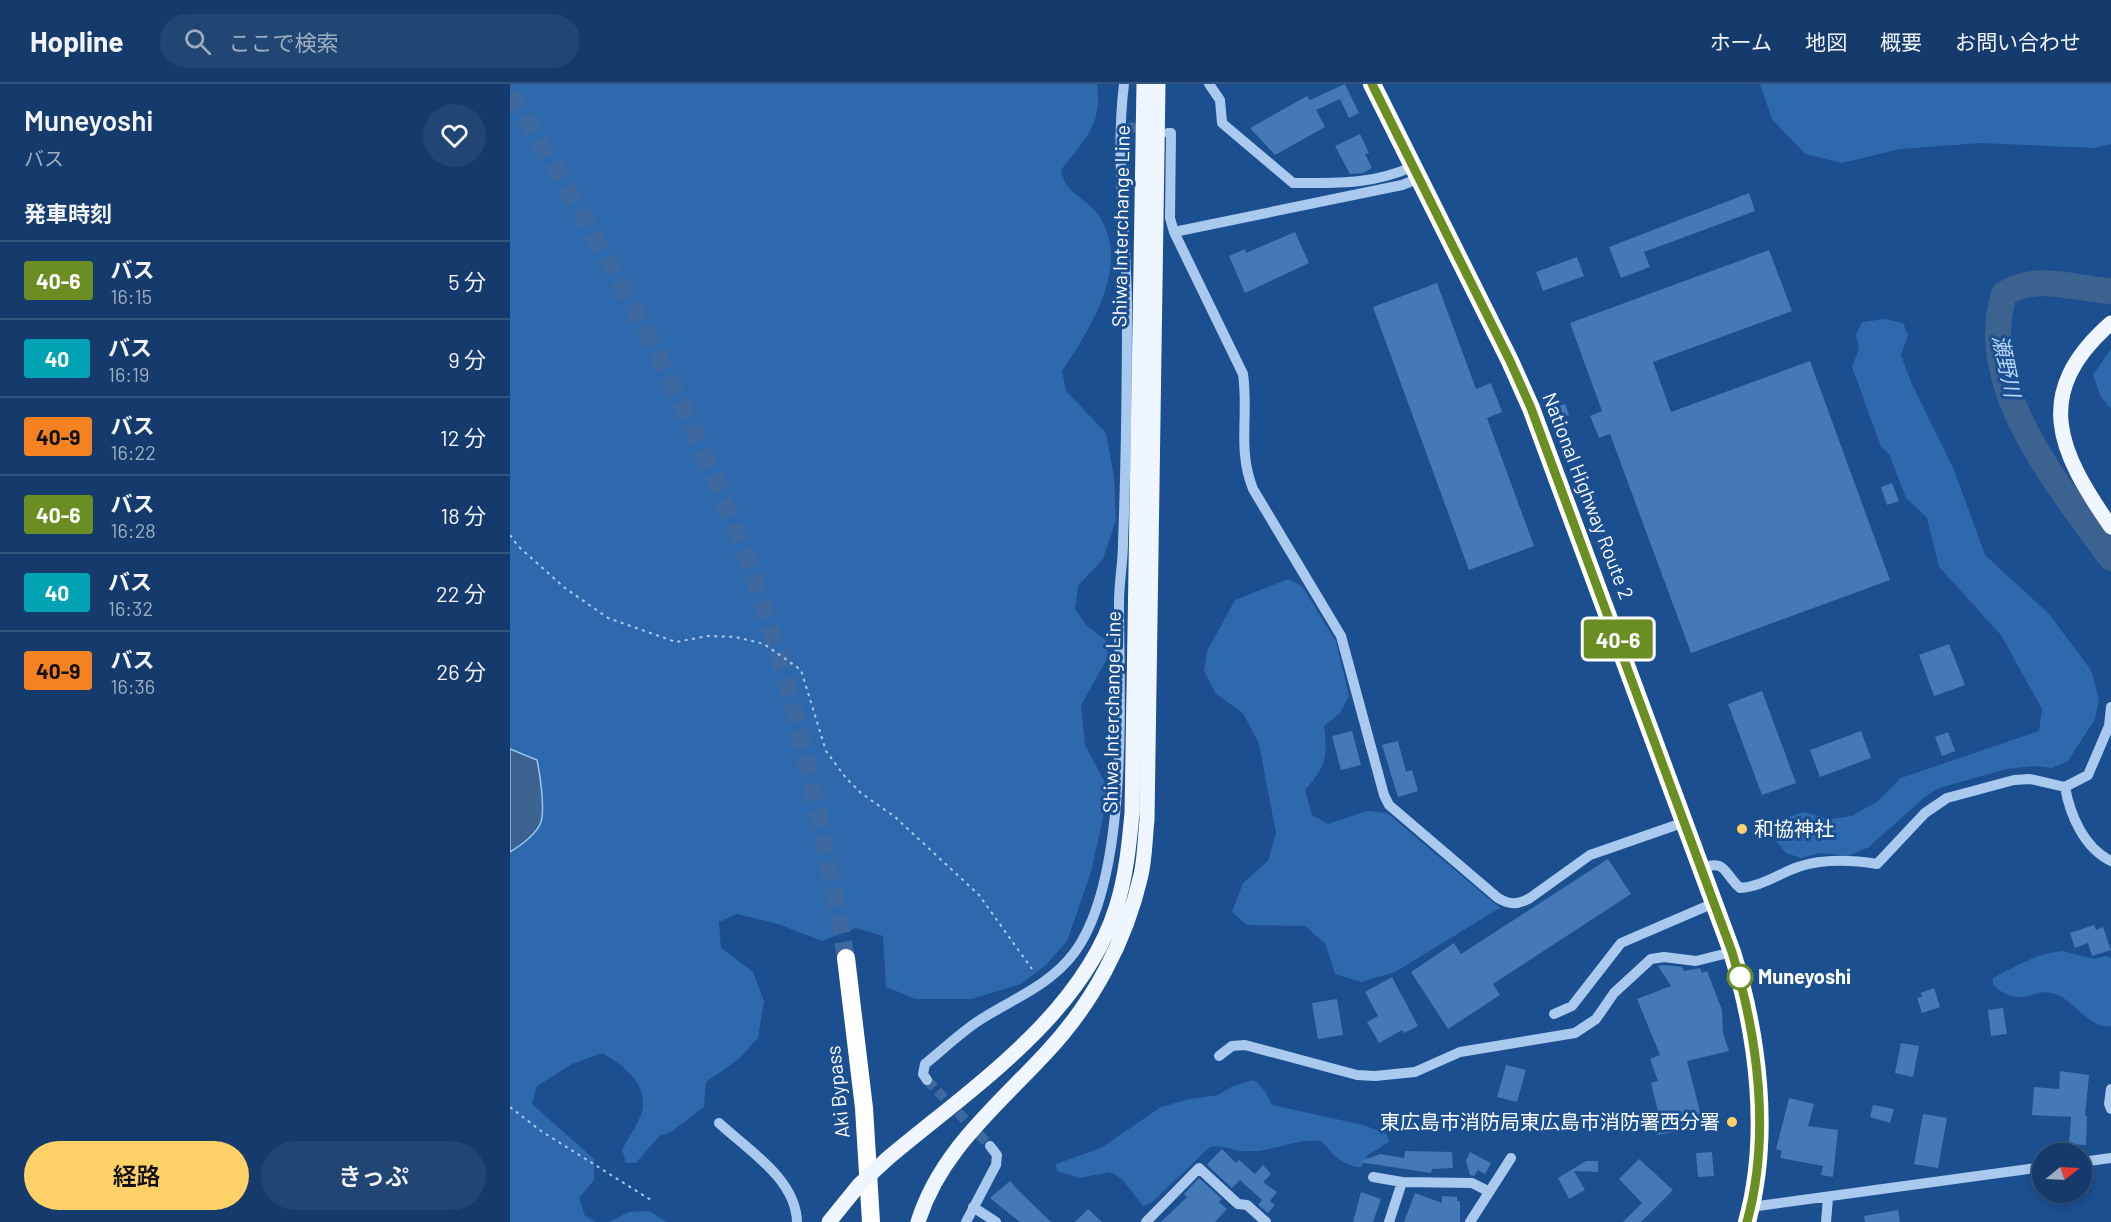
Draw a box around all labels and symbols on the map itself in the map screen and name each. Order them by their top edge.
street label: Shiwa Interchange Line [1106,125,1134,327]
water label: 瀬野川 [1989,332,2027,401]
street label: National Highway Route 2 [1538,389,1640,602]
street label: Shiwa Interchange Line [1097,611,1125,813]
line badge: 40-6 [1576,620,1660,658]
place label: 和協神社 [1754,816,1834,840]
marker: 和協神社 [1735,822,1749,836]
marker: Muneyoshi [1727,964,1753,990]
place label: Muneyoshi [1758,964,1851,988]
street label: Aki Bypass [820,1045,854,1140]
place label: 東広島市消防局東広島市消防署西分署 [1380,1109,1720,1133]
marker: 東広島市消防局東広島市消防署西分署 [1725,1115,1739,1129]
north arrow [2032,1143,2092,1203]

